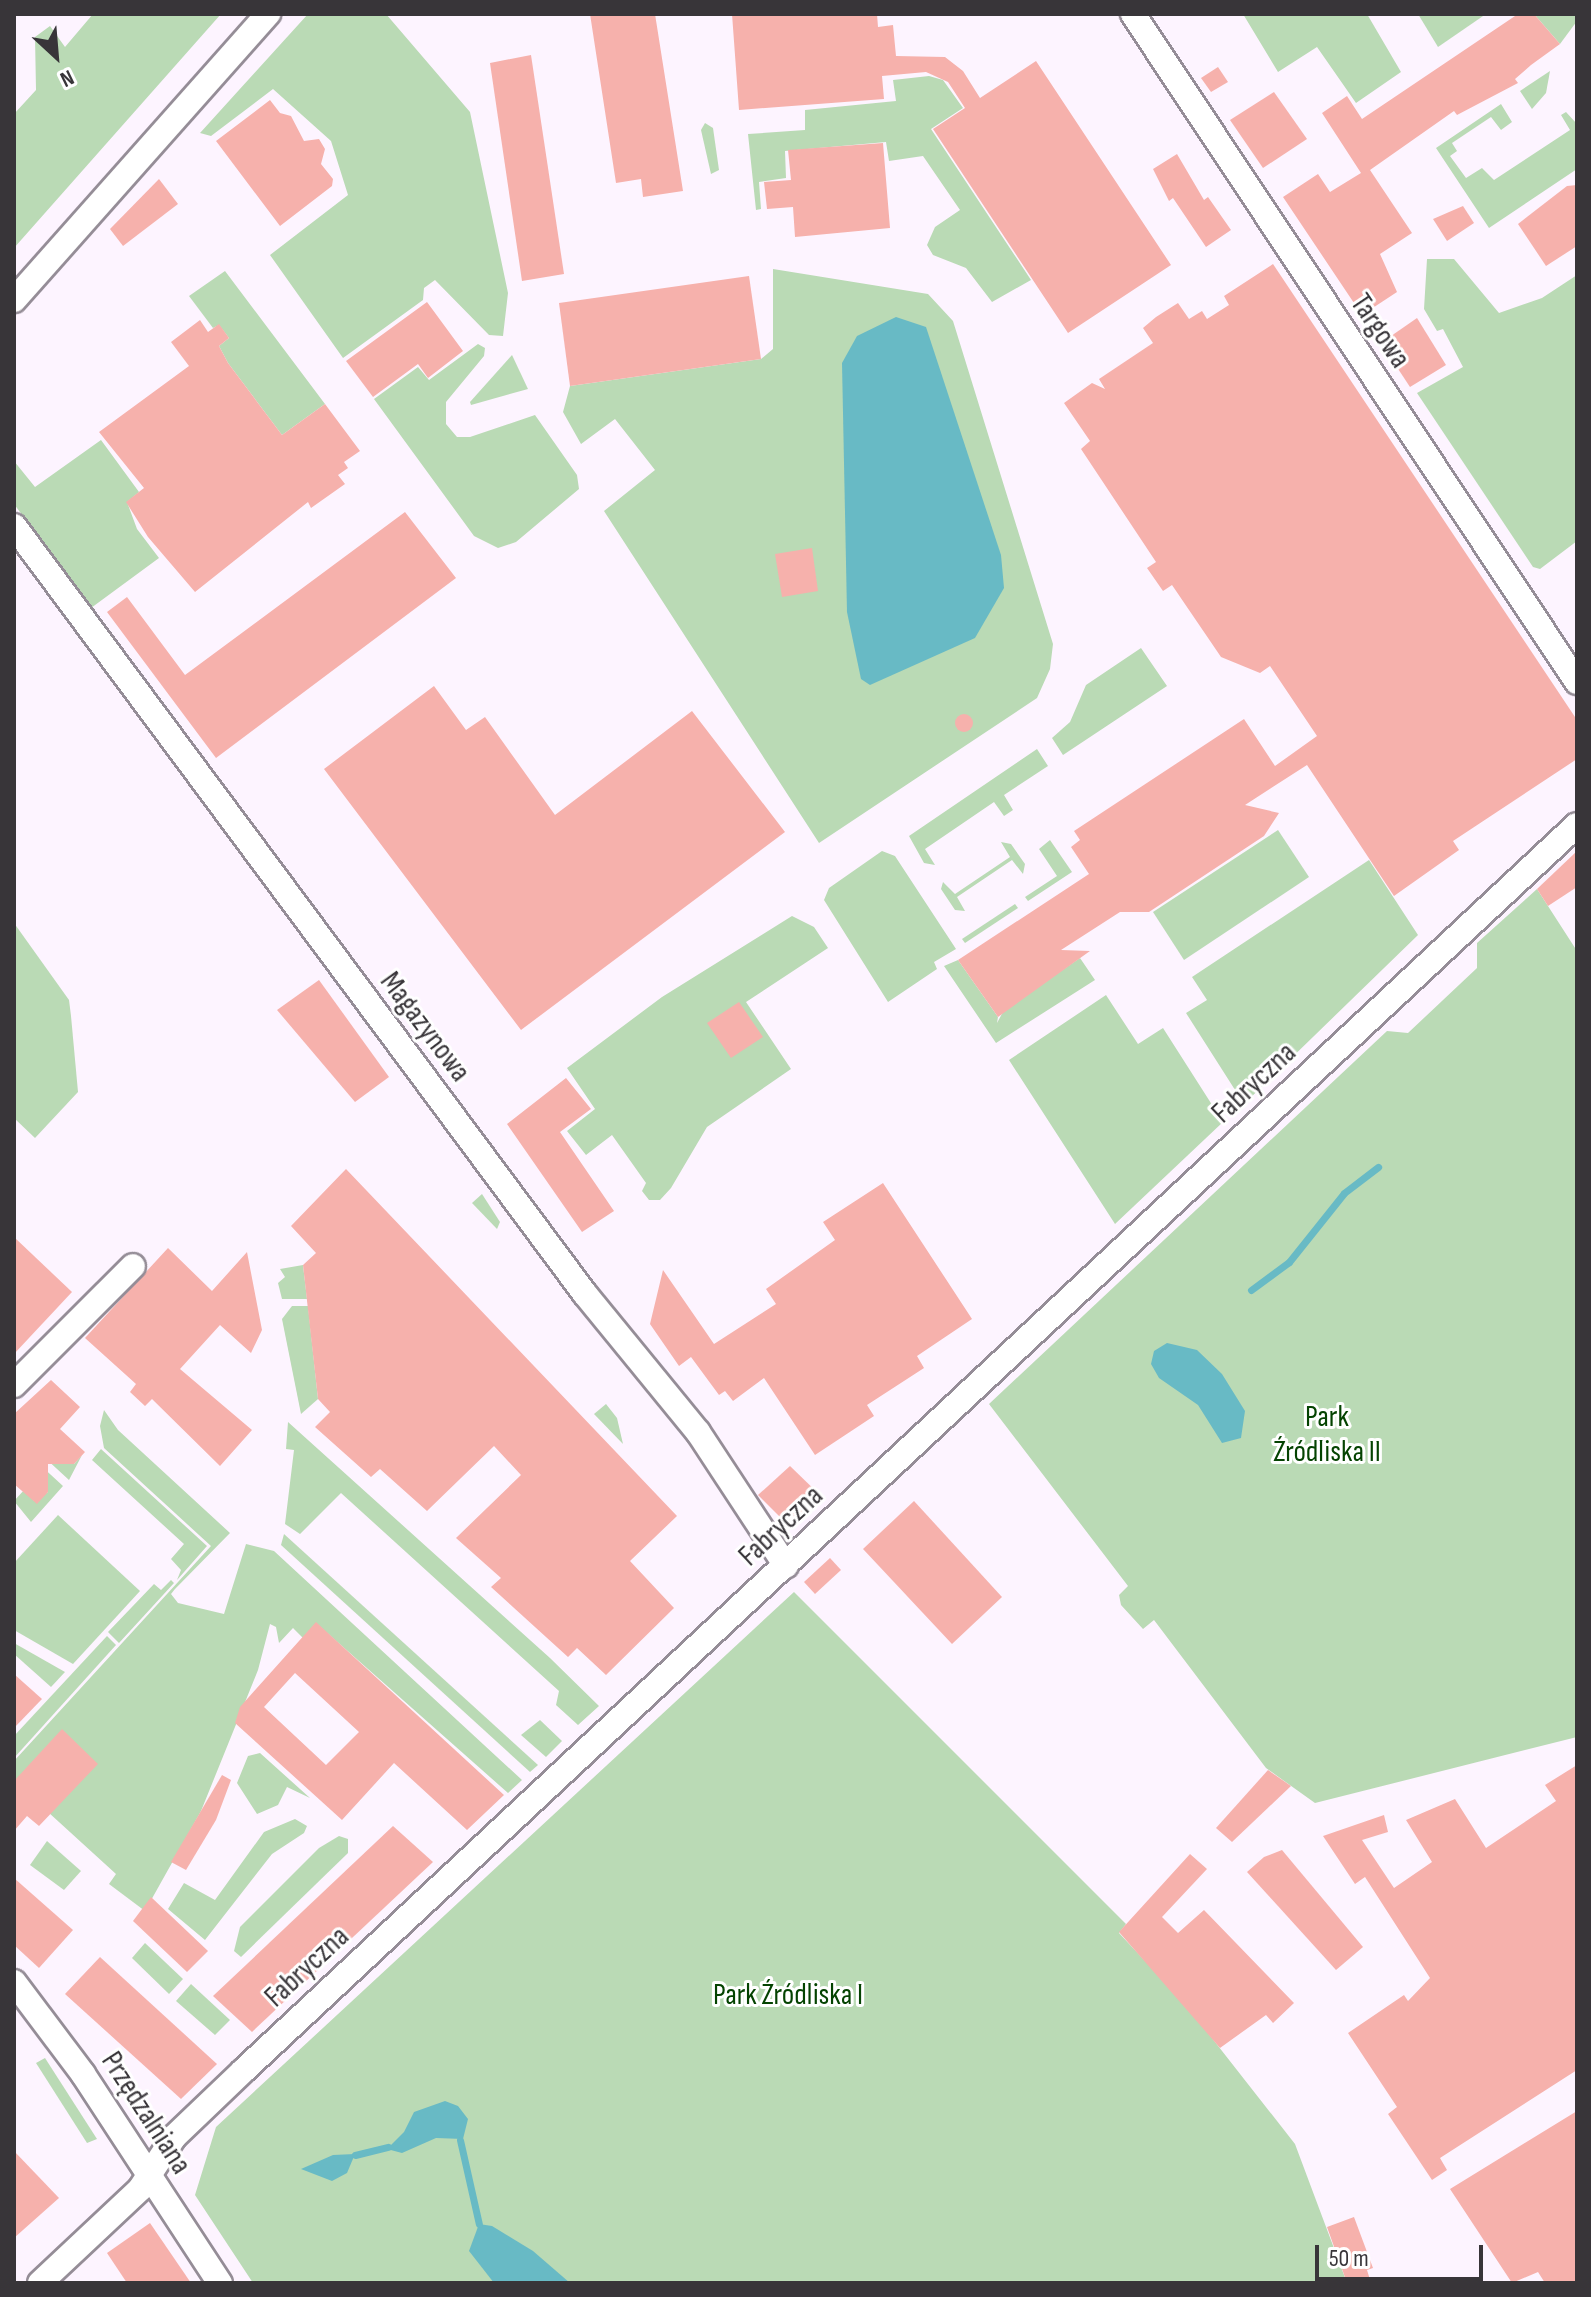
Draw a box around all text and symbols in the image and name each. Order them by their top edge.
north arrow [16,16,96,96]
text: N [56,63,78,93]
street label: Targowa [1342,287,1418,375]
street label: Magazynowa [372,965,478,1089]
street label: Fabryczna [1204,1035,1304,1131]
park label: Park Źródliska II [1273,1399,1381,1470]
street label: Fabryczna [731,1478,831,1574]
street label: Fabryczna [257,1919,357,2015]
park label: Park Źródliska I [713,1977,863,2013]
street label: Przędzalniana [93,2045,199,2181]
scale bar [1319,2229,1487,2279]
text: 50 m [1329,2244,1369,2273]

